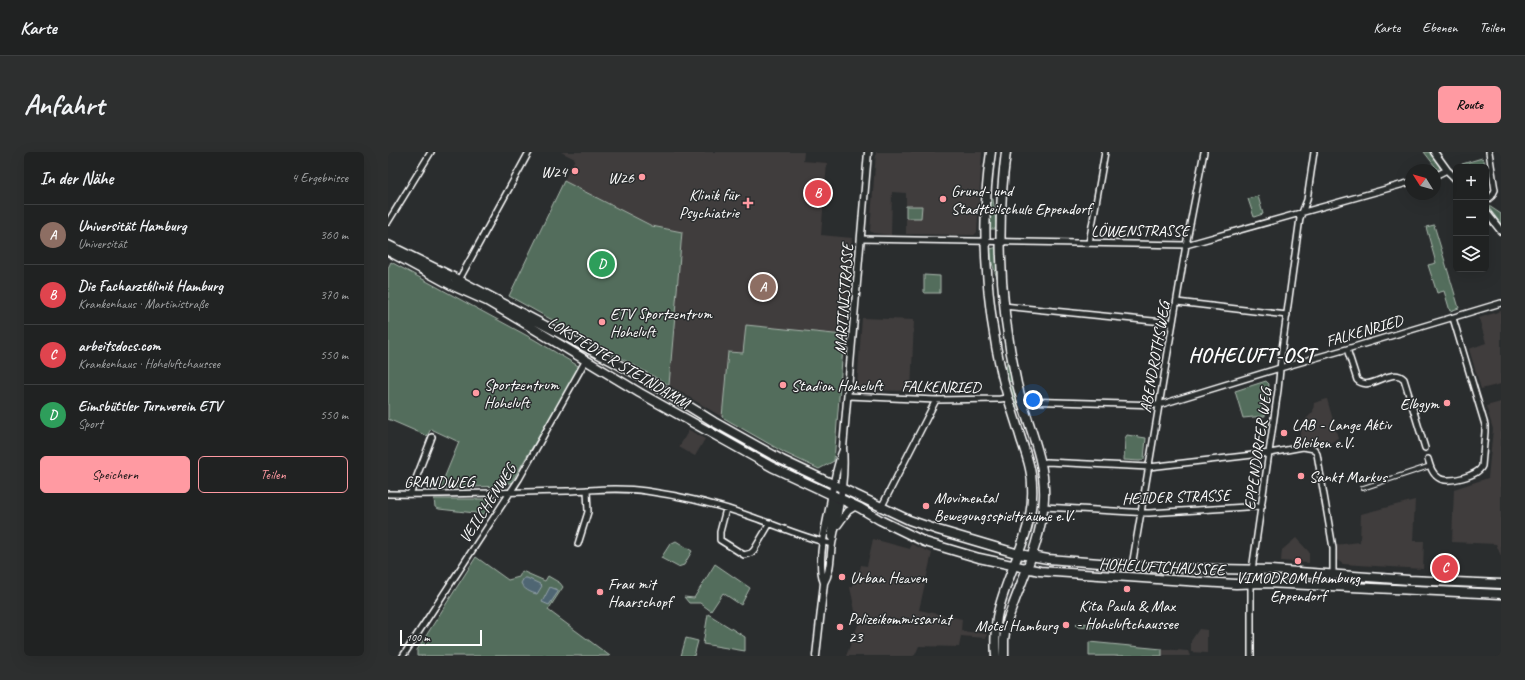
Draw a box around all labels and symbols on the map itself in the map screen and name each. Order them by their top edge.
place label: W24 [541,162,569,182]
north arrow [1405,164,1441,200]
marker: W24 [570,166,580,176]
place label: W26 [608,168,635,188]
marker: W26 [637,172,647,182]
pin: B [805,178,831,208]
place label: Grund- und Stadtteilschule Eppendorf [951,181,1095,219]
place label: Klinik für Psychiatrie [679,185,741,223]
marker: Grund- und Stadtteilschule Eppendorf [938,194,948,204]
marker: Klinik für Psychiatrie [742,197,754,209]
street label: LÖWENSTRASSE [1091,221,1191,241]
street label: MARTINISTRASSE [830,241,858,355]
pin: D [589,249,615,279]
pin: A [750,272,776,302]
street label: ABENDROTHSWEG [1135,298,1175,414]
place label: ETV Sportzentrum Hoheluft [610,304,713,342]
street label: FALKENRIED [1324,310,1407,351]
street label: LOKSTEDTER STEINDAMM [544,313,694,414]
marker: ETV Sportzentrum Hoheluft [597,317,607,327]
district label: HOHELUFT-OST [1189,343,1319,368]
place label: Sportzentrum Hoheluft [484,375,560,413]
place label: Stadion Hoheluft [791,376,884,396]
street label: FALKENRIED [901,376,982,398]
marker: Stadion Hoheluft [778,380,788,390]
street label: EPPENDORFER WEG [1240,385,1277,511]
marker: Sportzentrum Hoheluft [471,388,481,398]
your location [1023,390,1043,410]
place label: Elbgym [1400,394,1440,414]
marker: Elbgym [1442,398,1452,408]
place label: LAB - Lange Aktiv Bleiben e.V. [1292,415,1393,453]
marker: LAB - Lange Aktiv Bleiben e.V. [1279,428,1289,438]
street label: VEILCHENWEG [455,458,522,547]
place label: Sankt Markus [1309,467,1388,487]
marker: Sankt Markus [1296,471,1306,481]
street label: GRANDWEG [404,472,476,492]
street label: HEIDER STRASSE [1122,485,1233,509]
place label: Movimental Bewegungsspielträume e.V. [934,488,1076,526]
marker: Movimental Bewegungsspielträume e.V. [921,501,931,511]
pin: C [1432,553,1458,583]
street label: HOHELUFTCHAUSSEE [1099,554,1228,580]
marker: VIMODROM Hamburg Eppendorf [1293,556,1303,566]
place label: Urban Heaven [850,568,928,588]
place label: VIMODROM Hamburg Eppendorf [1236,568,1361,606]
marker: Urban Heaven [837,572,847,582]
place label: Frau mit Haarschopf [608,574,676,612]
marker: Kita Paula & Max - Hoheluftchaussee [1122,584,1132,594]
marker: Frau mit Haarschopf [595,587,605,597]
place label: Kita Paula & Max - Hoheluftchaussee [1076,596,1180,634]
place label: Polizeikommissariat 23 [848,609,954,647]
place label: Motel Hamburg [975,616,1059,636]
marker: Motel Hamburg [1061,620,1071,630]
marker: Polizeikommissariat 23 [835,622,845,632]
scale bar [400,628,482,647]

